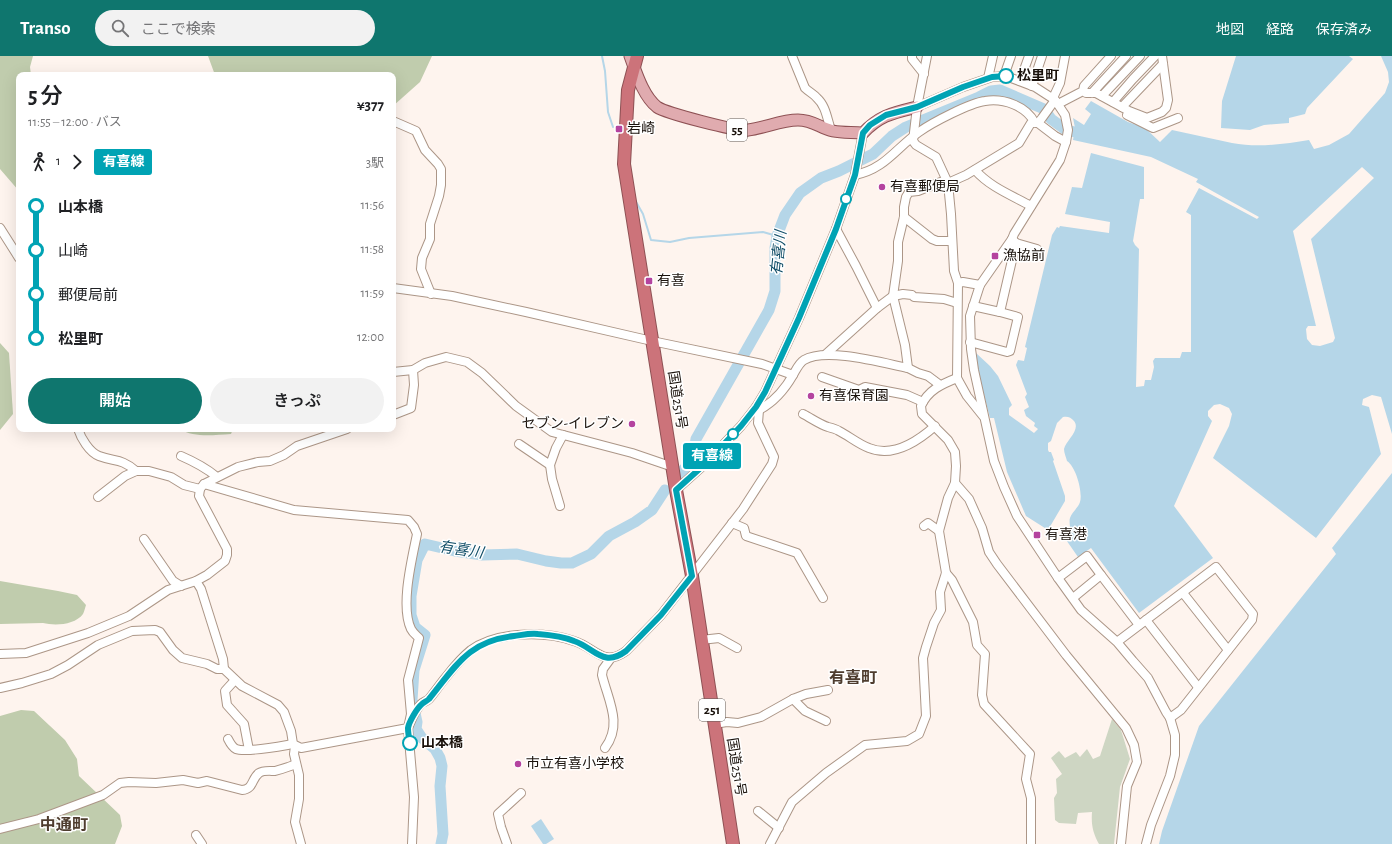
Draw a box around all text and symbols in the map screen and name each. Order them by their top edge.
search box [95,10,375,46]
icon: search [109,17,131,39]
text: Transo [20,19,71,38]
text: ここで検索 [141,22,216,37]
text: 地図 [1216,23,1244,37]
text: 経路 [1266,23,1294,37]
text: 保存済み [1316,23,1372,37]
marker: 松里町 [998,68,1014,84]
place label: 松里町 [1017,68,1059,83]
text: 5 分 [28,85,63,107]
text: ¥377 [357,98,384,113]
text: 11:55 – 12:00 · バス [28,116,122,129]
road number: 55 [727,119,747,141]
place label: 岩崎 [627,121,655,136]
marker: 岩崎 [614,124,624,134]
icon: walk [28,151,50,173]
icon: forward [66,151,88,173]
text: 1 [56,155,60,168]
text: 有喜線 [102,155,144,169]
text: 3駅 [366,157,384,170]
place label: 有喜郵便局 [890,179,960,194]
marker: 有喜郵便局 [877,182,887,192]
unlabelled marker [840,193,852,205]
text: 11:56 [361,199,384,212]
text: 山本橋 [58,200,103,215]
water label: 有喜川 [768,228,789,276]
text: 11:58 [360,243,384,256]
text: 山崎 [58,244,88,259]
place label: 漁協前 [1003,247,1045,263]
marker: 漁協前 [990,251,1000,261]
place label: 有喜 [657,273,685,288]
marker: 有喜 [644,276,654,286]
text: 11:59 [361,287,384,300]
text: 郵便局前 [58,288,118,303]
text: 12:00 [357,331,384,344]
text: 松里町 [58,332,103,347]
street label: 国道251号 [665,370,690,430]
button: 開始 [28,378,202,424]
button: きっぷ [210,378,384,424]
place label: 有喜保育園 [819,388,889,403]
marker: 有喜保育園 [806,391,816,401]
place label: セブン-イレブン [522,415,624,431]
marker: セブン-イレブン [627,419,637,429]
unlabelled marker [727,428,739,440]
line badge: 有喜線 [689,443,735,469]
text: 有喜線 [691,449,733,463]
place label: 有喜港 [1045,527,1087,542]
marker: 有喜港 [1032,530,1042,540]
water label: 有喜川 [438,538,487,561]
district label: 有喜町 [829,669,877,686]
road number: 251 [699,699,725,721]
marker: 山本橋 [402,735,418,751]
place label: 山本橋 [421,735,463,750]
street label: 国道251号 [724,737,749,797]
place label: 市立有喜小学校 [526,756,624,771]
marker: 市立有喜小学校 [513,759,523,769]
district label: 中通町 [40,816,88,833]

